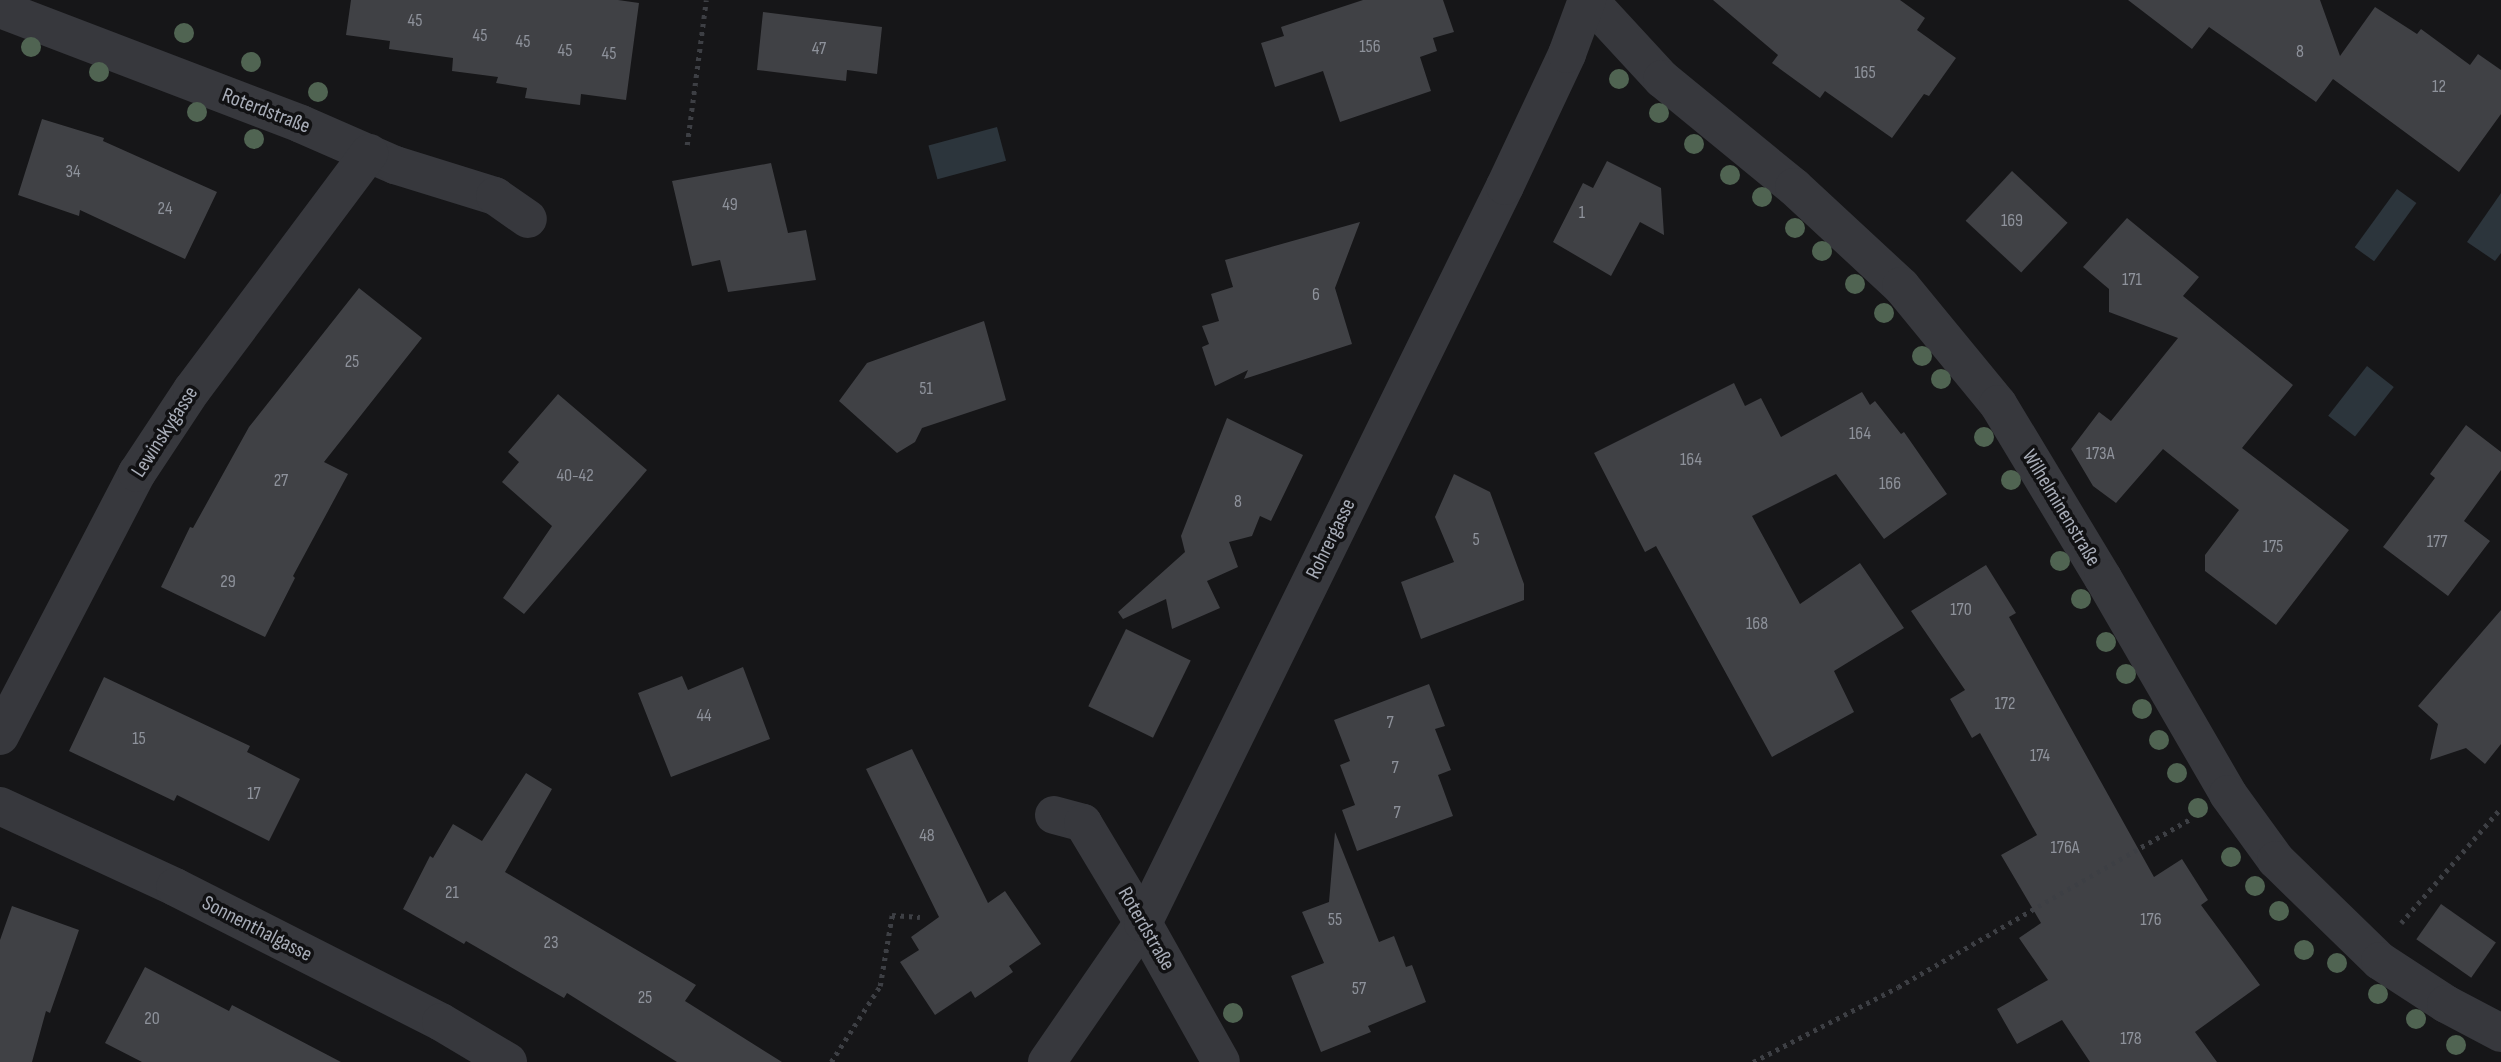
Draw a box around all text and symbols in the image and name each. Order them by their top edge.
house number: 45 [408,10,422,32]
house number: 45 [473,25,487,47]
house number: 45 [516,31,530,53]
house number: 156 [1359,36,1381,58]
house number: 47 [812,38,826,60]
house number: 45 [558,40,572,62]
house number: 8 [2296,41,2304,63]
house number: 45 [602,43,616,65]
house number: 165 [1854,62,1876,84]
house number: 12 [2432,76,2446,98]
street label: Roterdstraße [218,83,314,139]
house number: 34 [65,161,81,183]
house number: 49 [722,194,738,216]
house number: 24 [158,198,172,220]
house number: 1 [1579,202,1585,224]
house number: 169 [2001,210,2023,232]
house number: 171 [2122,269,2142,291]
house number: 6 [1312,284,1320,306]
house number: 25 [345,351,359,373]
house number: 51 [919,378,933,400]
street label: Lewinskygasse [126,382,204,482]
house number: 164 [1849,423,1871,445]
house number: 173A [2086,443,2114,465]
street label: Wilhelminenstraße [2016,445,2106,571]
house number: 164 [1680,449,1702,471]
house number: 40-42 [556,465,594,487]
house number: 27 [274,470,288,492]
house number: 166 [1879,473,1901,495]
house number: 8 [1234,491,1242,513]
street label: Rohrergasse [1301,495,1361,583]
house number: 5 [1472,529,1480,551]
house number: 177 [2427,531,2447,553]
house number: 175 [2263,536,2283,558]
house number: 29 [220,571,236,593]
house number: 170 [1950,599,1972,621]
house number: 168 [1746,613,1768,635]
house number: 172 [1995,693,2015,715]
house number: 44 [696,705,712,727]
house number: 7 [1386,712,1394,734]
house number: 15 [132,728,146,750]
house number: 174 [2030,745,2050,767]
house number: 7 [1391,757,1399,779]
house number: 17 [247,783,261,805]
house number: 7 [1393,802,1401,824]
house number: 48 [919,825,935,847]
house number: 176A [2050,837,2080,859]
house number: 21 [445,882,459,904]
street label: Roterdstraße [1112,883,1180,975]
street label: Sonnenthalgasse [198,891,316,967]
house number: 55 [1328,909,1342,931]
house number: 176 [2140,909,2162,931]
house number: 23 [544,932,558,954]
house number: 57 [1352,978,1366,1000]
house number: 25 [638,987,652,1009]
house number: 20 [144,1008,160,1030]
house number: 178 [2120,1028,2142,1050]

